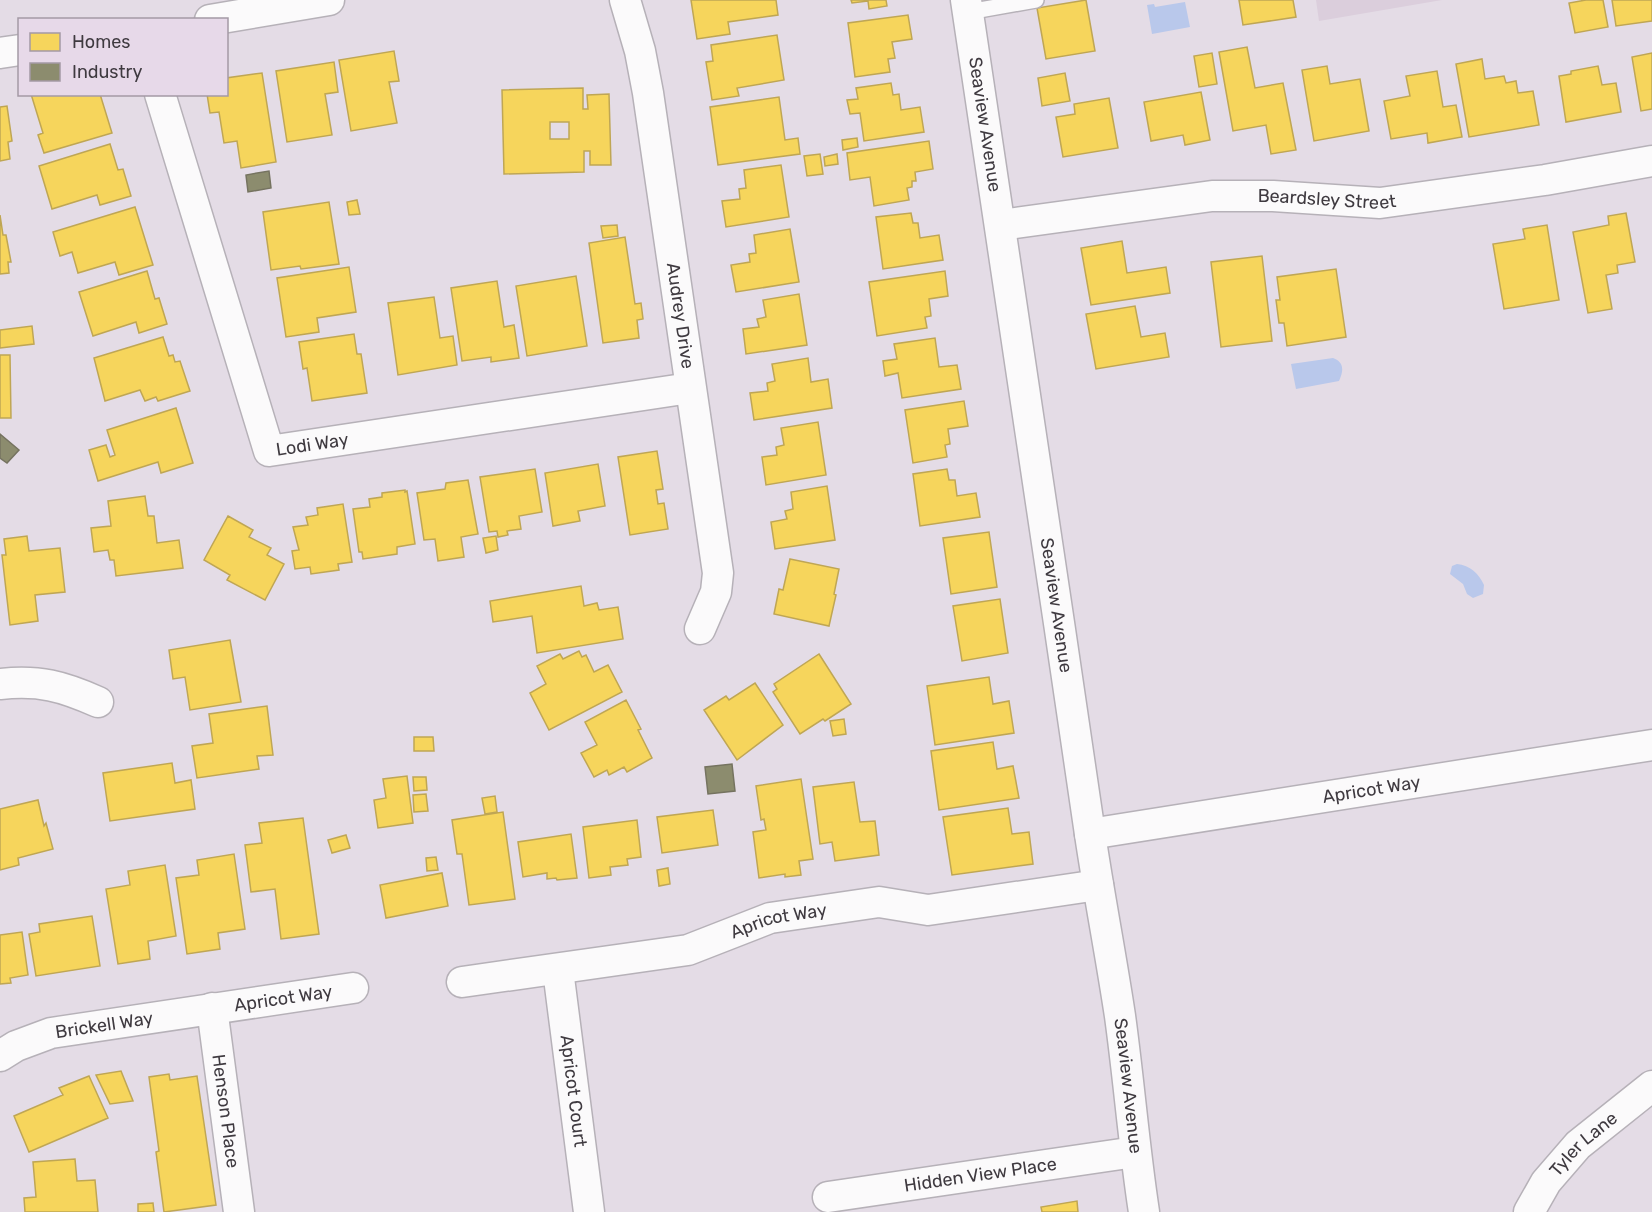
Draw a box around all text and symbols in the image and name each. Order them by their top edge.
legend [18,18,228,96]
text: Homes [72,31,130,53]
street label: Seaview Avenue [964,56,1006,194]
text: Industry [72,61,142,83]
street label: Beardsley Street [1258,185,1398,214]
street label: Audrey Drive [662,261,699,370]
street label: Lodi Way [274,428,350,461]
street label: Seaview Avenue [1036,536,1077,674]
street label: Apricot Way [1321,771,1422,808]
street label: Apricot Way [727,899,828,943]
street label: Apricot Way [233,980,334,1017]
street label: Brickell Way [54,1007,155,1043]
street label: Seaview Avenue [1109,1017,1147,1155]
street label: Apricot Court [555,1034,592,1148]
street label: Henson Place [207,1053,244,1169]
street label: Tyler Lane [1545,1107,1622,1181]
street label: Hidden View Place [903,1153,1058,1197]

